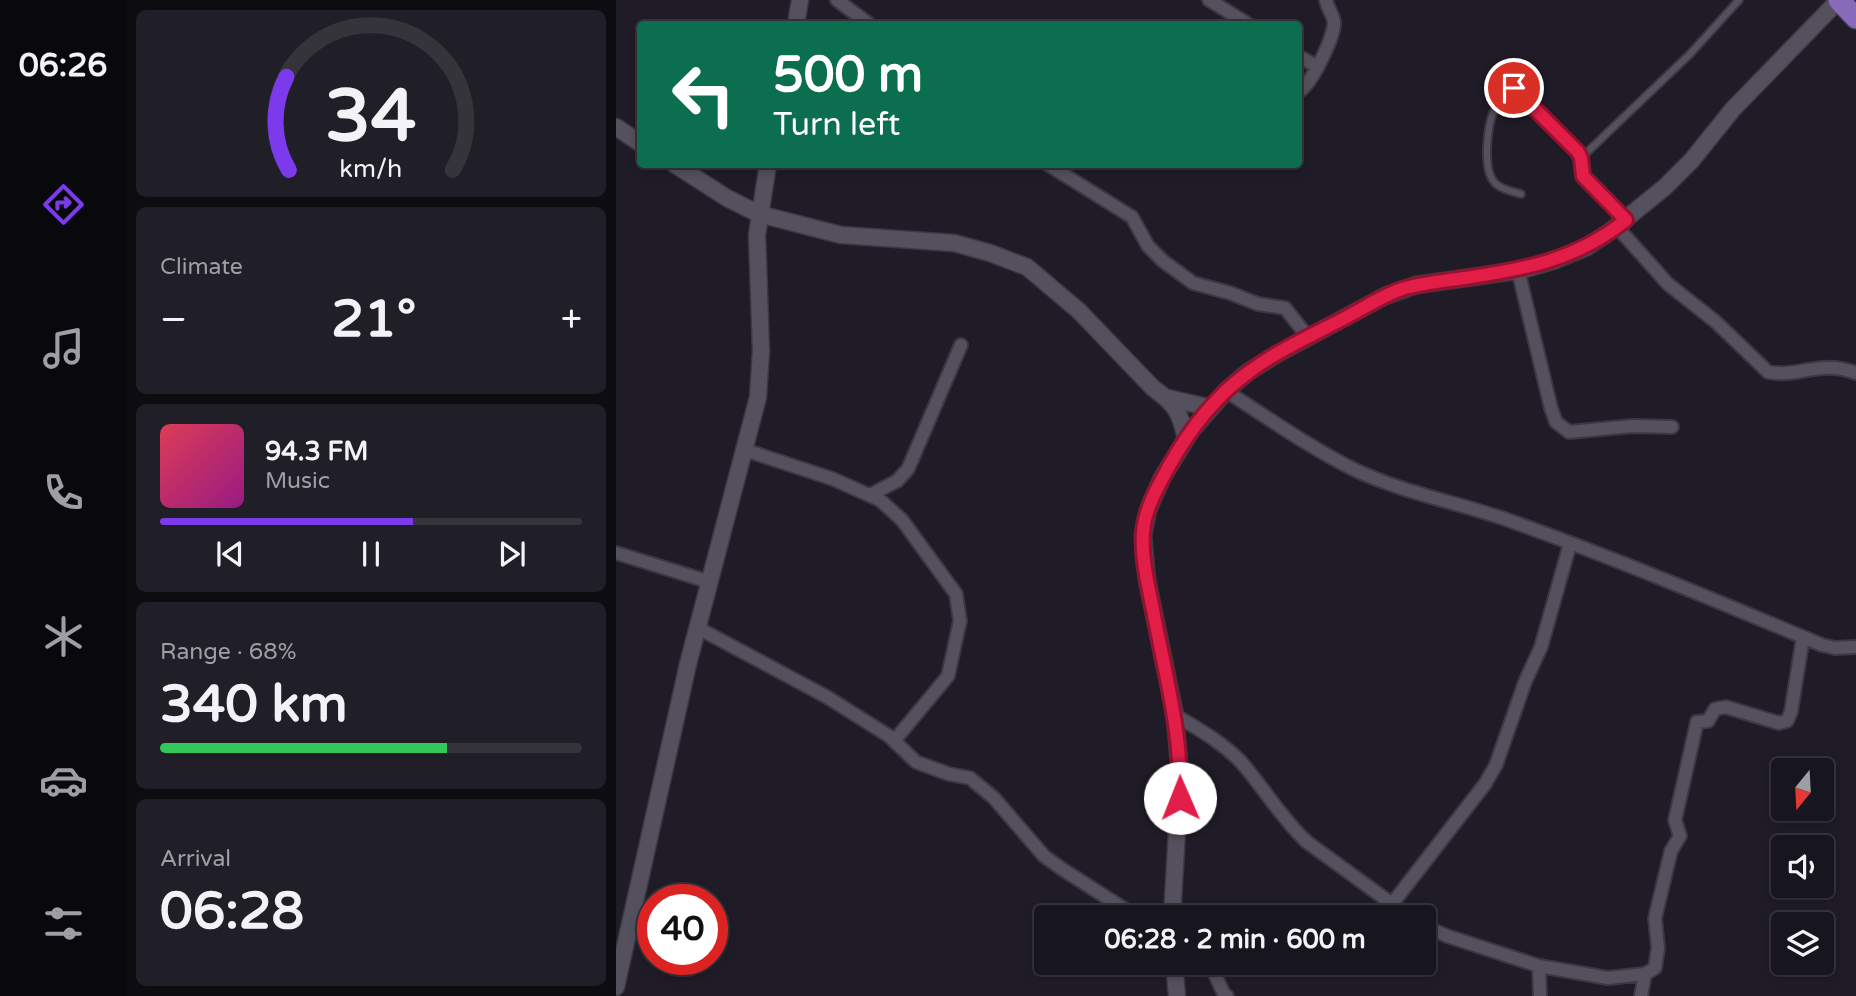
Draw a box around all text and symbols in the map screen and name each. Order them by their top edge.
text: 500 m [773,46,923,105]
text: 06:26 [19,47,107,85]
icon: left [658,49,749,140]
pin [1484,58,1544,118]
icon: arrive [1495,69,1533,107]
text: 34 [325,73,417,161]
text: Turn left [773,106,900,144]
text: km/h [340,153,402,183]
icon: directions [39,180,88,229]
text: Climate [160,253,243,281]
text: 21° [331,288,416,351]
text: − [160,297,187,343]
text: + [561,297,582,343]
icon: music [39,324,88,373]
text: 94.3 FM [265,436,368,467]
text: Music [265,467,330,495]
icon: phone [39,468,88,517]
icon: previous [211,535,249,573]
icon: pause [352,535,390,573]
icon: next [493,535,531,573]
icon: climate [39,612,88,661]
text: Range · 68% [160,638,296,666]
text: 340 km [160,673,348,736]
icon: car [39,756,88,805]
north arrow [1771,758,1834,821]
map controls [1771,758,1834,975]
position arrow [1143,761,1217,835]
button: sound [1771,835,1834,898]
text: Arrival [160,845,231,873]
text: 06:28 [160,880,304,943]
speed limit sign: 40 [637,884,728,975]
icon: filters [39,899,88,948]
button: layers [1771,912,1834,975]
text: 06:28 · 2 min · 600 m [1104,924,1366,955]

